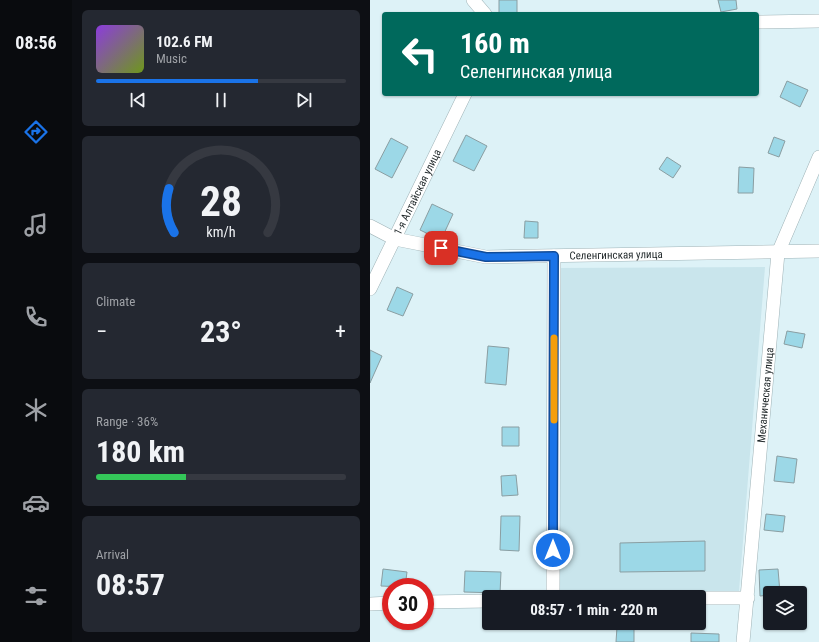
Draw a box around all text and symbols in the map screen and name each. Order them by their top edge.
text: 160 m [460,27,530,60]
icon: left [394,28,446,80]
text: 08:56 [15,32,57,53]
text: 102.6 FM [156,33,213,51]
text: Music [156,51,187,66]
text: Селенгинская улица [460,61,612,82]
icon: previous [127,89,149,111]
icon: pause [210,89,232,111]
icon: next [293,89,315,111]
icon: directions [22,118,50,146]
street label: 1-я Алтайская улица [391,147,444,237]
text: 28 [200,176,242,225]
icon: music [22,211,50,239]
text: km/h [206,223,236,239]
pin [424,231,458,265]
icon: arrive [430,237,452,259]
street label: Селенгинская улица [569,247,663,262]
text: Climate [96,294,135,309]
icon: phone [22,303,50,331]
text: 23° [200,314,242,349]
text: − [96,319,107,344]
text: + [335,319,346,344]
street label: Механическая улица [754,347,776,443]
icon: climate [22,396,50,424]
text: Range · 36% [96,414,158,429]
text: 180 km [96,434,185,469]
icon: car [22,489,50,517]
position arrow [532,529,574,571]
text: Arrival [96,547,129,562]
text: 08:57 [96,567,165,602]
speed limit sign: 30 [382,578,434,630]
icon: filters [22,582,50,610]
map controls [763,586,807,630]
button: layers [763,586,807,630]
text: 08:57 · 1 min · 220 m [530,601,658,619]

